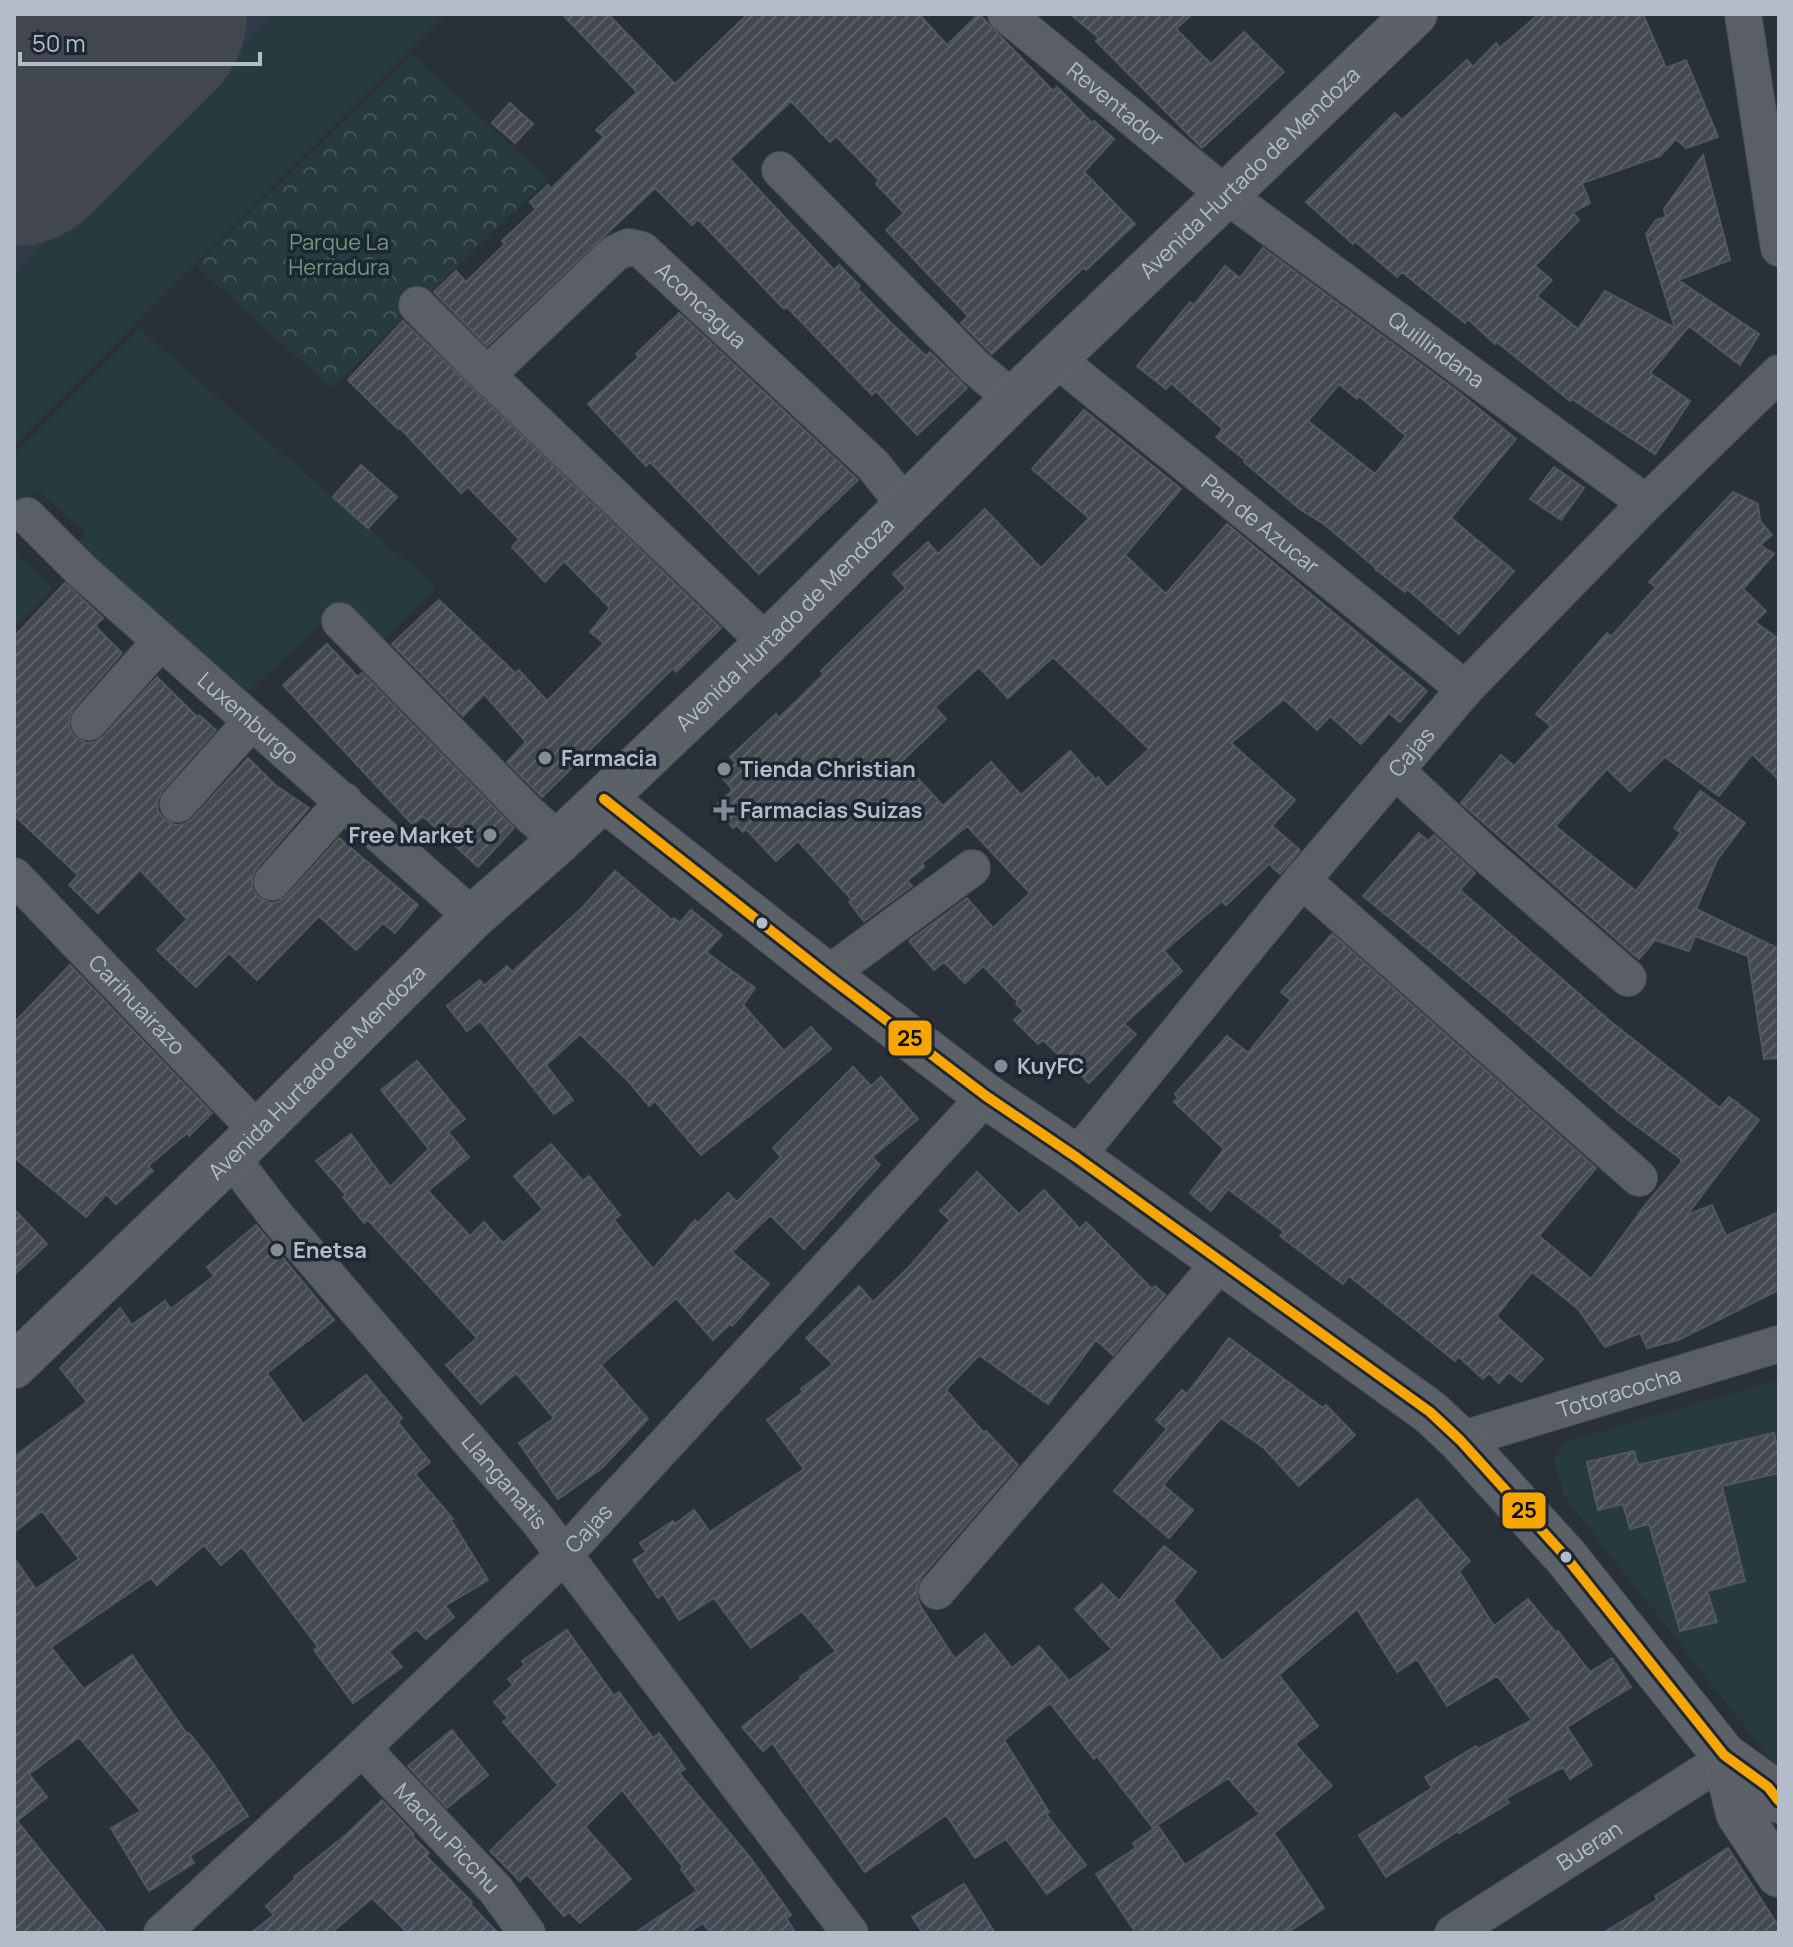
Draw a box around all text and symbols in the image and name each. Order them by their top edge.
scale bar [20,16,260,66]
text: 50 m [32,26,86,59]
street label: Reventador [1061,55,1171,153]
street label: Avenida Hurtado de Mendoza [1133,60,1366,285]
park label: Parque La Herradura [288,227,390,282]
street label: Aconcagua [649,255,753,355]
street label: Quillindana [1382,304,1491,395]
street label: Pan de Azucar [1195,467,1326,581]
street label: Avenida Hurtado de Mendoza [669,510,901,738]
street label: Luxemburgo [191,665,306,771]
street label: Cajas [1381,720,1441,783]
place label: Farmacia [561,743,657,773]
marker: Farmacia [536,749,554,767]
place label: Tienda Christian [740,754,916,784]
marker: Tienda Christian [715,760,733,778]
place label: Farmacias Suizas [740,795,923,825]
marker: Farmacias Suizas [715,801,733,819]
place label: Free Market [348,820,474,850]
marker: Free Market [481,826,499,844]
unlabelled marker [754,915,770,931]
street label: Carihuairazo [82,948,192,1061]
street label: Avenida Hurtado de Mendoza [201,958,432,1186]
line badge: 25 [887,1019,933,1057]
text: 25 [897,1023,923,1053]
place label: KuyFC [1017,1051,1084,1081]
marker: KuyFC [992,1057,1010,1075]
place label: Enetsa [293,1235,367,1265]
marker: Enetsa [268,1241,286,1259]
street label: Totoracocha [1553,1359,1685,1425]
street label: Llanganatis [455,1427,555,1536]
line badge: 25 [1501,1491,1547,1530]
text: 25 [1511,1495,1537,1525]
street label: Cajas [558,1497,619,1560]
unlabelled marker [1558,1549,1574,1565]
street label: Machu Picchu [387,1776,507,1900]
street label: Bueran [1551,1813,1628,1878]

